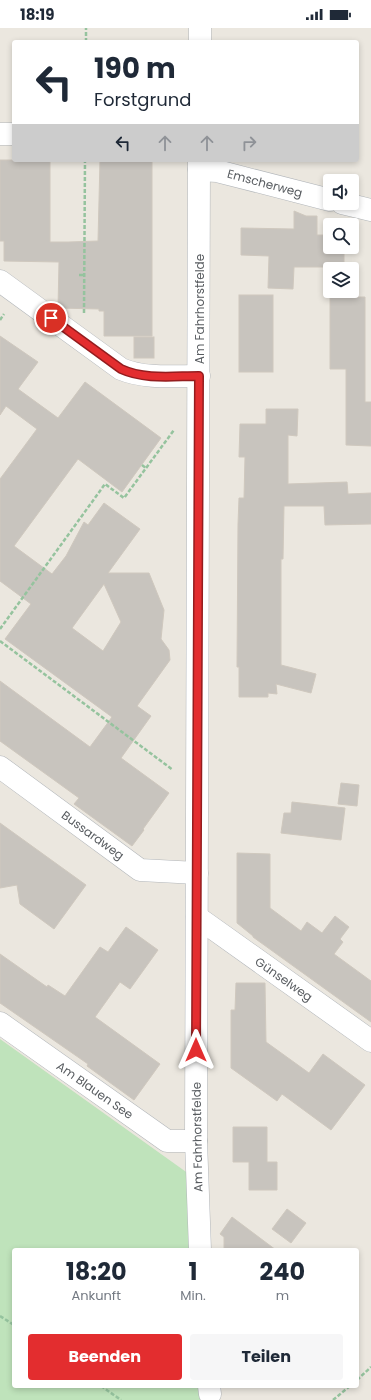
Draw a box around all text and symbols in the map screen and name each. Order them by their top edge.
text: 18:19 [20,4,55,25]
text: 190 m [94,49,176,88]
icon: left [28,56,80,108]
text: Forstgrund [94,87,191,112]
icon: left [112,132,134,154]
icon: ahead [154,132,176,154]
icon: ahead [196,132,218,154]
icon: right [238,132,260,154]
street label: Emscherweg [226,165,304,201]
map controls [323,174,359,298]
button: sound [323,174,359,210]
button: search [323,218,359,254]
street label: Am Fahrhorstfelde [191,254,208,364]
button: layers [323,262,359,298]
pin [34,301,68,335]
icon: arrive [40,307,62,329]
street label: Bussardweg [58,806,128,864]
street label: Günselweg [252,953,316,1005]
position arrow [175,1029,217,1071]
street label: Am Blauen See [53,1057,137,1123]
street label: Am Fahrhorstfelde [188,1082,206,1192]
text: 18:20 [66,1255,127,1288]
text: 1 [189,1255,198,1288]
text: 240 [260,1255,305,1288]
text: Ankunft [71,1286,121,1305]
text: Min. [180,1286,206,1305]
text: m [276,1286,289,1305]
button: Beenden [28,1334,182,1380]
button: Teilen [190,1334,343,1380]

